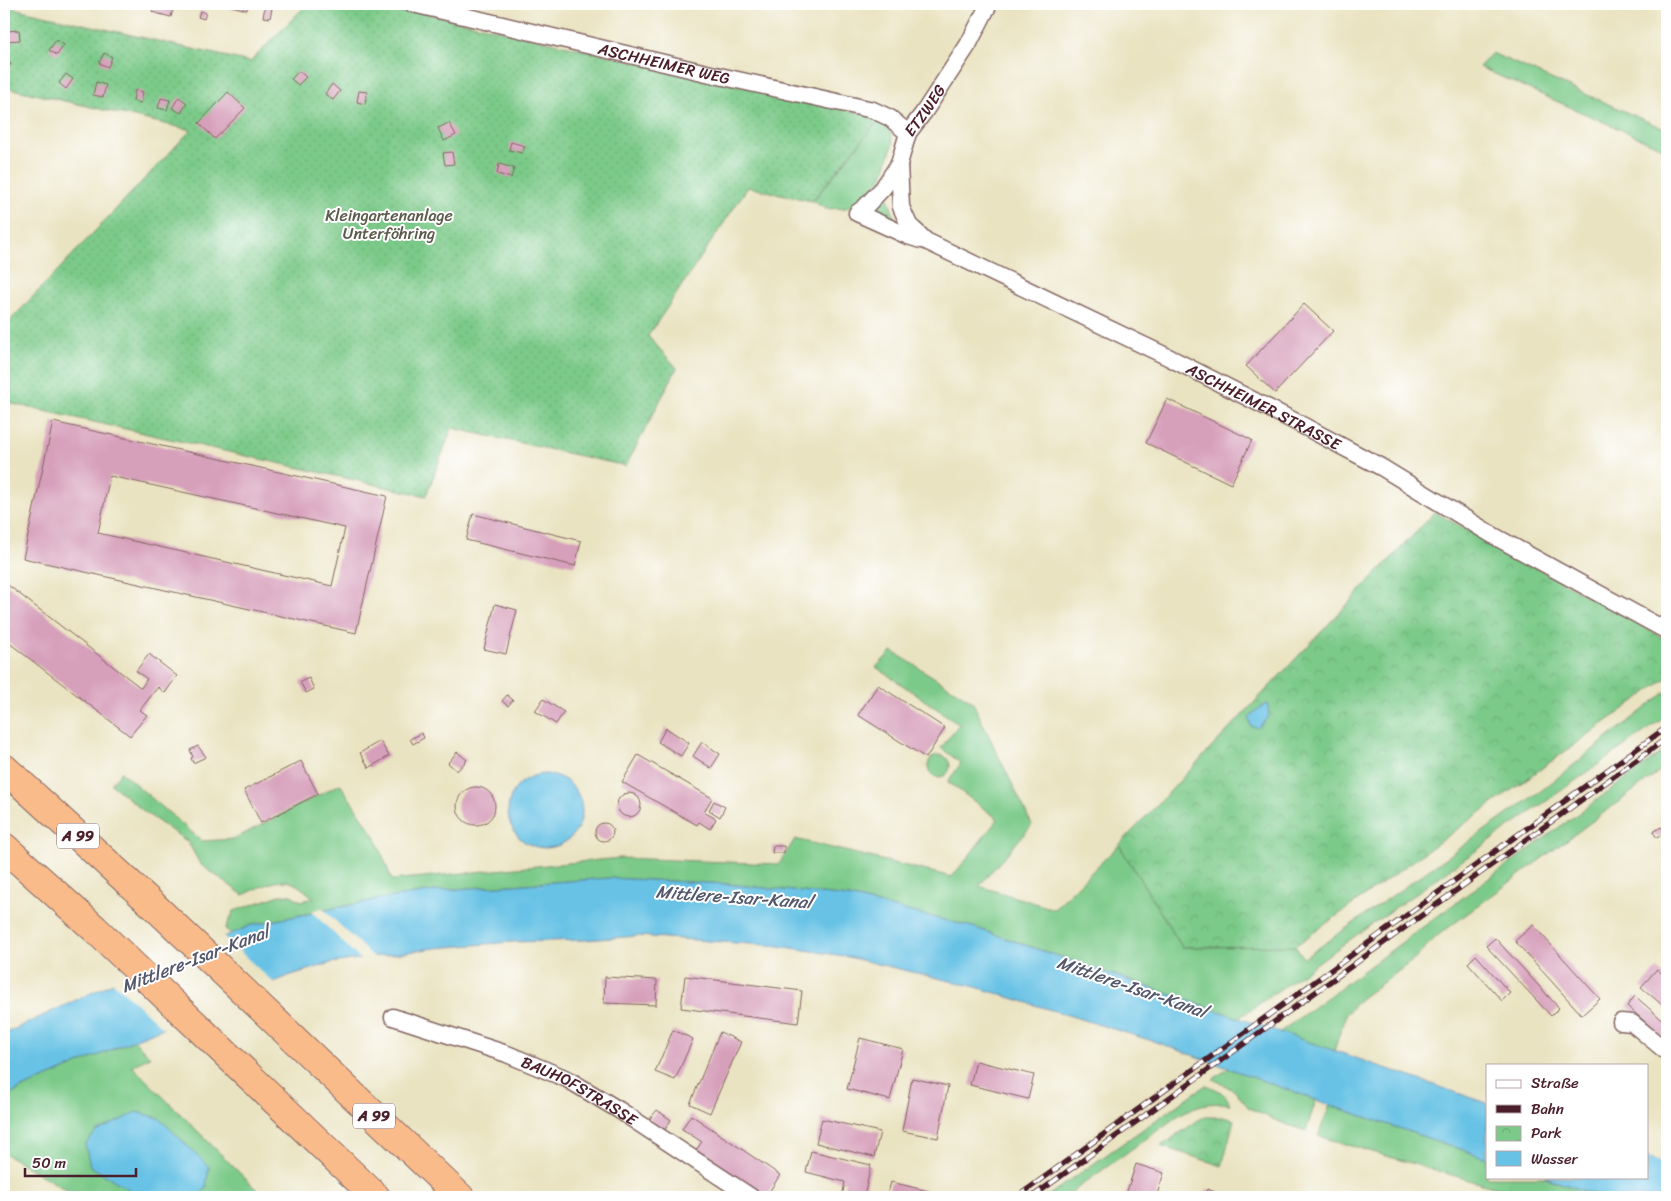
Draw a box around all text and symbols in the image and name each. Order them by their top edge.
street label: ASCHHEIMER WEG [594,34,733,93]
street label: ETZWEG [896,78,954,143]
park label: Kleingartenanlage Unterföhring [325,201,453,248]
street label: ASCHHEIMER STRASSE [1180,354,1347,459]
road number: A 99 [57,824,99,848]
water label: Mittlere-Isar-Kanal [655,876,817,919]
water label: Mittlere-Isar-Kanal [116,915,277,1002]
water label: Mittlere-Isar-Kanal [1053,946,1215,1029]
street label: BAUHOFSTRASSE [517,1047,644,1134]
legend [1486,1064,1648,1178]
text: Straße [1531,1070,1579,1096]
text: Bahn [1531,1096,1564,1122]
road number: A 99 [353,1104,395,1128]
text: Park [1531,1120,1562,1146]
scale bar [25,1146,136,1178]
text: Wasser [1531,1146,1579,1172]
text: 50 m [32,1150,67,1176]

